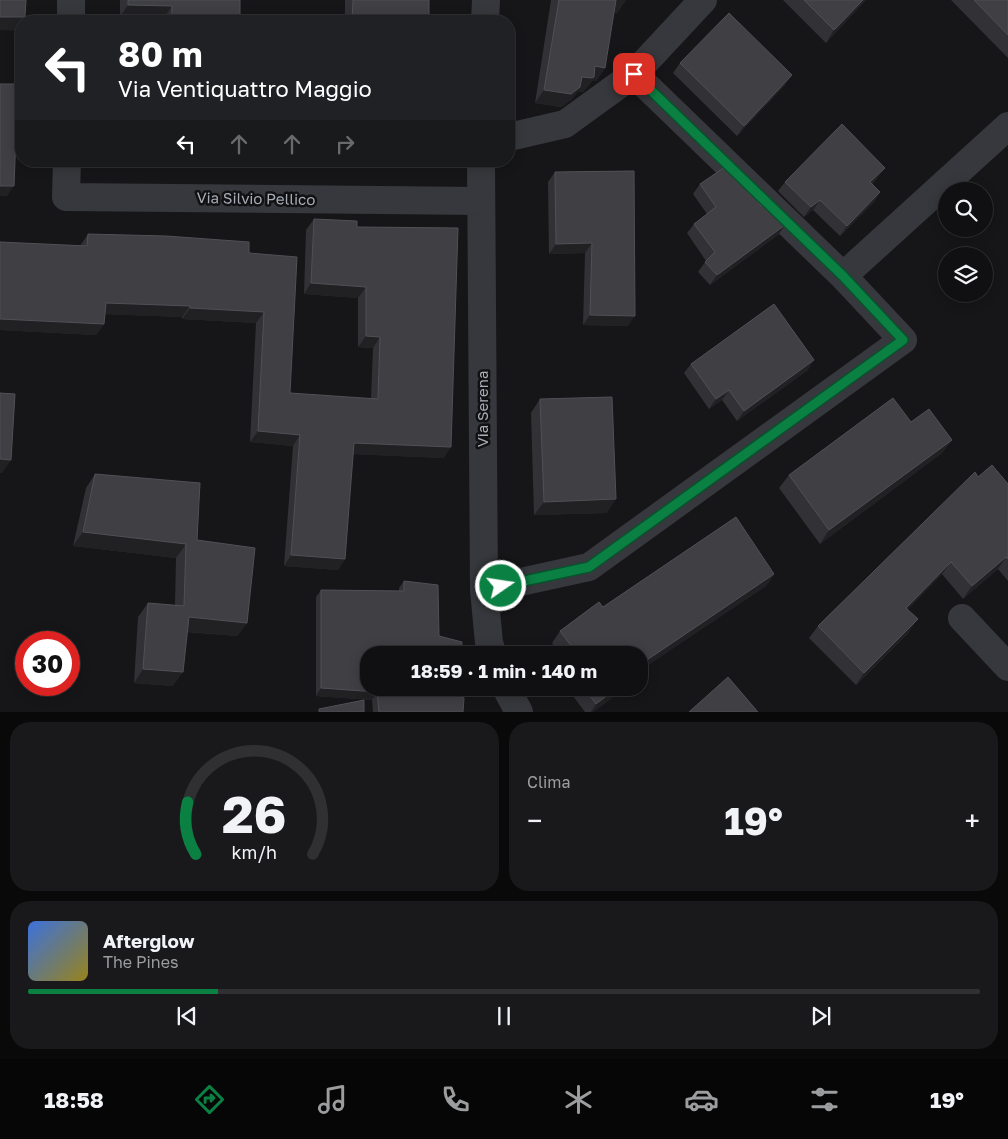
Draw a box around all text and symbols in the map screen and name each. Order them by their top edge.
text: 80 m [118,33,203,75]
icon: left [35,35,100,100]
pin [613,53,655,95]
icon: arrive [620,60,648,88]
text: Via Ventiquattro Maggio [118,75,372,102]
icon: left [172,130,200,158]
icon: ahead [225,130,253,158]
icon: ahead [278,130,306,158]
icon: right [331,130,359,158]
map controls [938,182,993,302]
button: search [938,182,993,237]
street label: Via Silvio Pellico [196,188,316,208]
button: layers [938,247,993,302]
street label: Via Serena [473,371,491,447]
position arrow [474,559,526,611]
speed limit sign: 30 [15,631,80,696]
text: 18:59 · 1 min · 140 m [411,659,597,682]
text: Clima [527,772,571,792]
text: 26 [222,782,287,844]
text: 19° [724,798,783,843]
text: − [527,804,542,837]
text: + [965,804,980,837]
text: km/h [232,841,277,863]
text: Afterglow [103,929,194,952]
text: The Pines [103,952,178,972]
icon: previous [173,1002,201,1030]
icon: pause [490,1002,518,1030]
icon: next [807,1002,835,1030]
icon: directions [192,1082,227,1117]
icon: music [315,1082,350,1117]
icon: phone [438,1082,473,1117]
icon: climate [561,1082,596,1117]
icon: car [684,1082,719,1117]
icon: filters [807,1082,842,1117]
text: 18:58 [44,1086,104,1113]
text: 19° [930,1086,964,1113]

